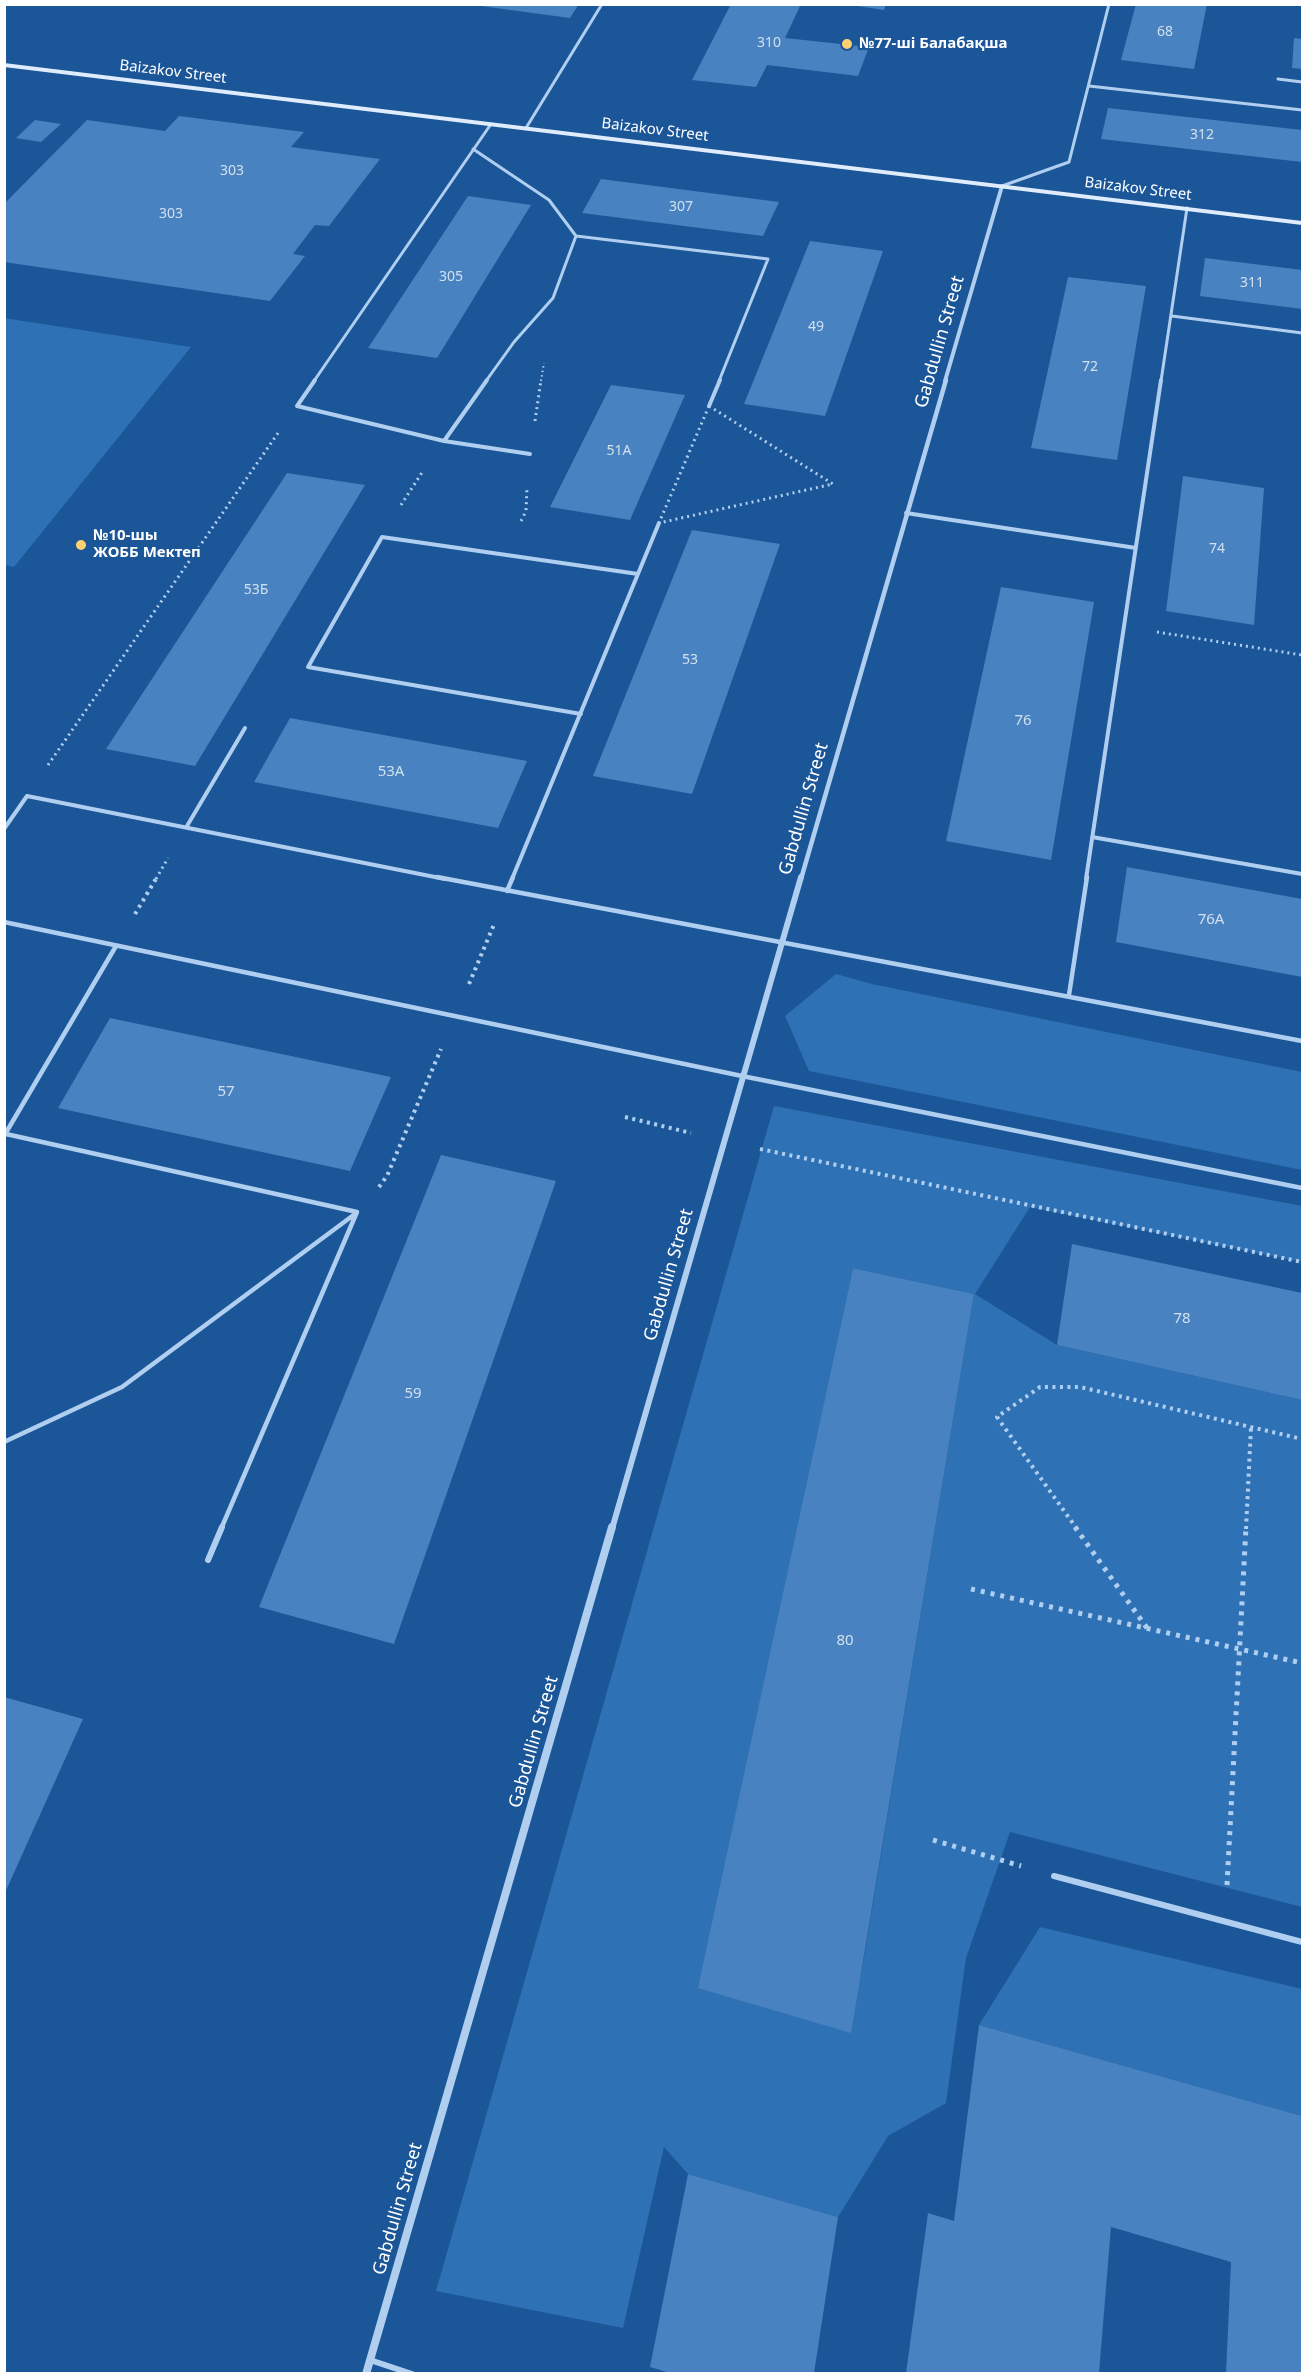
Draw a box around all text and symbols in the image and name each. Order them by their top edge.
house number: 68 [1157,24,1173,40]
house number: 310 [757,35,781,51]
place label: №77-ші Балабақша [859,35,1008,53]
marker: №77-ші Балабақша [840,37,854,51]
street label: Baizakov Street [118,57,228,87]
street label: Baizakov Street [600,115,710,145]
house number: 312 [1190,127,1214,143]
house number: 303 [220,163,244,179]
street label: Baizakov Street [1083,174,1193,204]
house number: 307 [669,199,693,215]
house number: 303 [159,206,183,222]
house number: 305 [439,269,463,285]
street label: Gabdullin Street [911,273,969,411]
house number: 311 [1240,275,1264,291]
house number: 49 [808,319,824,335]
house number: 72 [1082,359,1098,375]
house number: 51А [607,443,631,459]
place label: №10-шы ЖОББ Мектеп [93,527,201,562]
marker: №10-шы ЖОББ Мектеп [74,538,88,552]
house number: 74 [1209,541,1225,557]
house number: 53Б [244,582,268,598]
house number: 53 [682,652,698,668]
house number: 76 [1014,712,1032,730]
street label: Gabdullin Street [775,740,833,878]
house number: 53А [378,763,404,781]
house number: 76А [1198,911,1224,929]
house number: 57 [217,1083,235,1101]
street label: Gabdullin Street [640,1206,698,1344]
house number: 78 [1173,1310,1191,1328]
house number: 59 [404,1385,422,1403]
house number: 80 [836,1632,854,1650]
street label: Gabdullin Street [505,1673,563,1811]
street label: Gabdullin Street [369,2140,427,2278]

